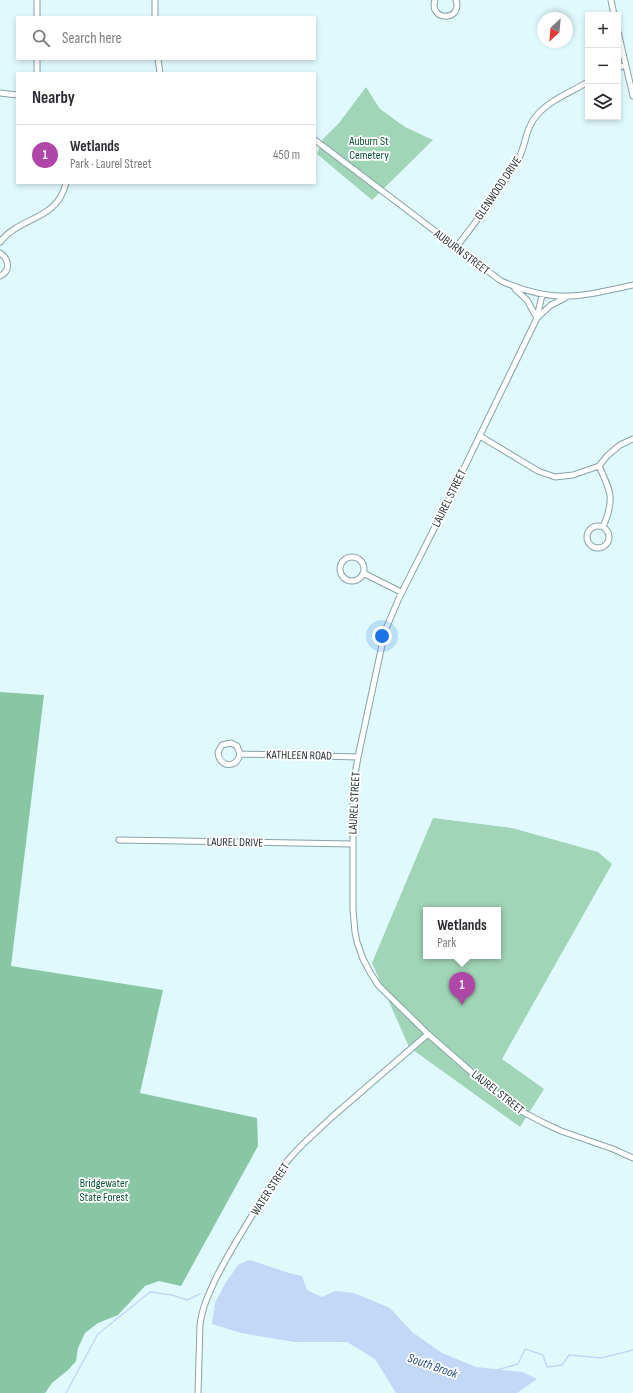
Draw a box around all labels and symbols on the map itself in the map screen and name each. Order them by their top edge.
north arrow [537,12,573,48]
park label: Auburn St Cemetery [348,134,389,163]
street label: GLENWOOD DRIVE [472,154,525,223]
street label: AUBURN STREET [430,226,493,278]
street label: LAUREL STREET [429,467,470,530]
your location [372,626,392,646]
street label: KATHLEEN ROAD [266,747,332,764]
street label: LAUREL STREET [345,771,364,835]
street label: LAUREL DRIVE [207,835,263,850]
pin: 1 [449,972,475,1005]
street label: LAUREL STREET [468,1067,527,1118]
street label: WATER STREET [248,1160,293,1218]
park label: Bridgewater State Forest [79,1176,129,1205]
water label: South Brook [406,1350,461,1382]

